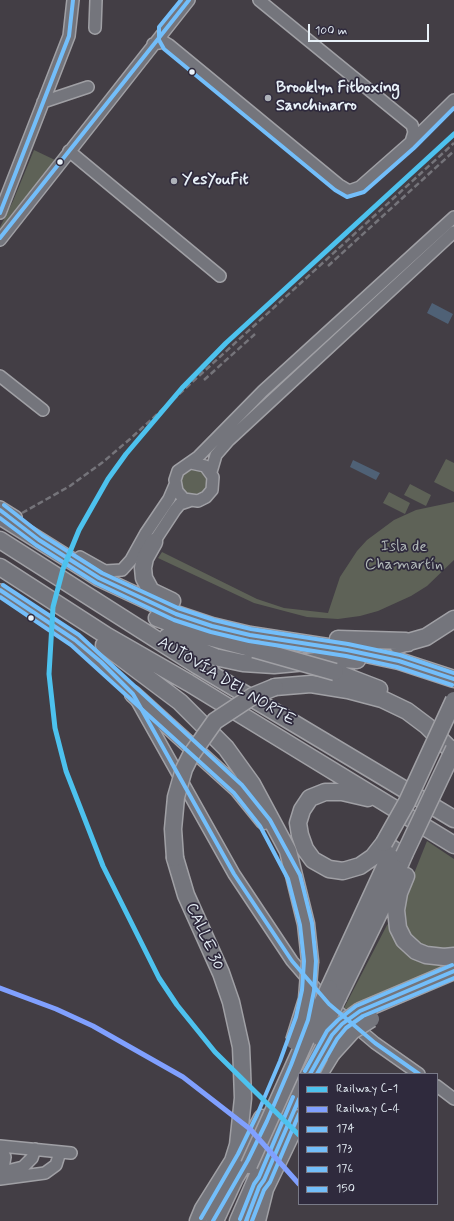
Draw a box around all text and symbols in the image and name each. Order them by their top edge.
scale bar [310,16,431,42]
text: 100 m [315,23,347,39]
unlabelled marker [187,67,197,77]
place label: Brooklyn Fitboxing Sanchinarro [276,79,400,117]
marker: Brooklyn Fitboxing Sanchinarro [263,93,273,103]
unlabelled marker [55,157,65,167]
place label: YesYouFit [182,171,249,191]
marker: YesYouFit [169,176,179,186]
park label: Isla de Chamartín [365,538,443,576]
unlabelled marker [26,613,36,623]
street label: AUTOVÍA DEL NORTE [154,633,298,731]
street label: CALLE 30 [181,900,227,974]
legend [298,1073,438,1205]
text: Railway C-1 [336,1081,398,1097]
text: Railway C-4 [336,1101,400,1117]
text: 174 [336,1121,354,1137]
text: 173 [336,1141,352,1157]
text: 176 [336,1161,353,1177]
text: 150 [336,1181,355,1197]

